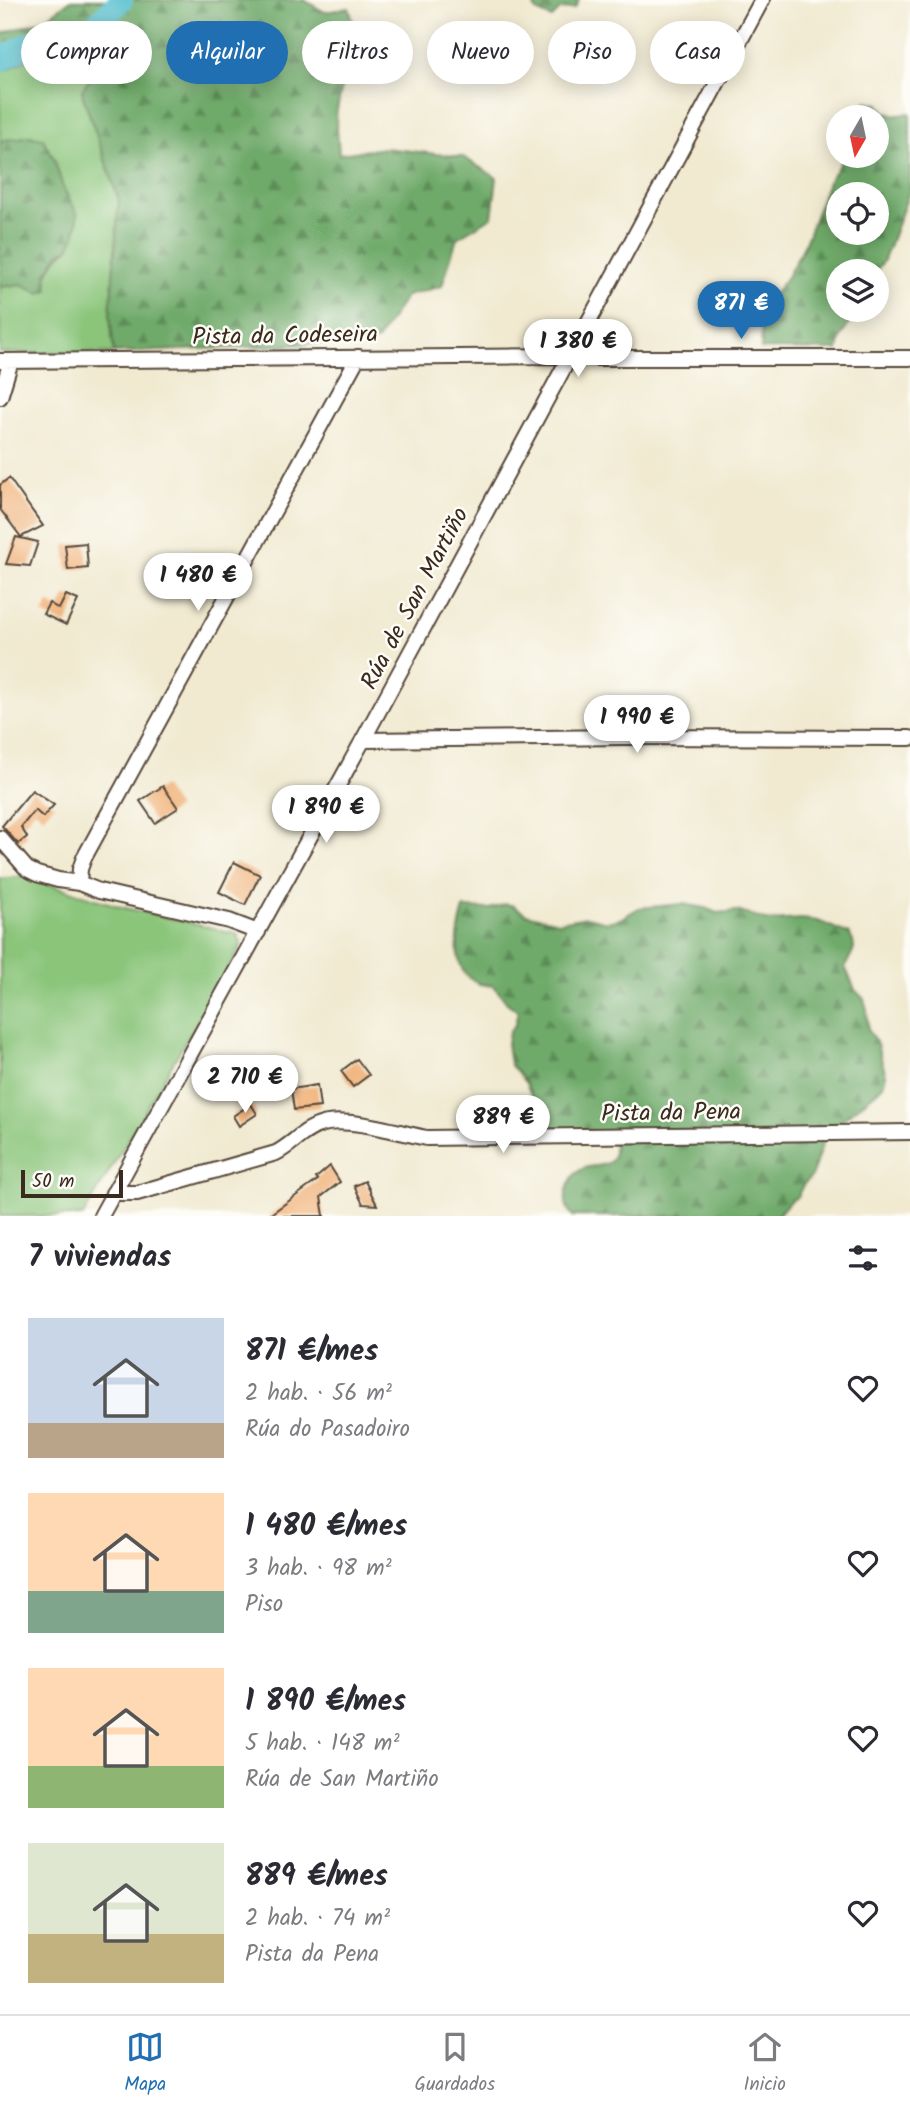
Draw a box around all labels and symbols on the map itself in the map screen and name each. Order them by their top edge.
north arrow [826,105,889,168]
pin: 871 € [692,282,790,341]
street label: Pista da Codeseira [192,315,378,358]
pin: 1 380 € [513,320,643,379]
street label: Rúa de San Martiño [351,500,480,697]
pin: 1 480 € [133,554,263,613]
pin: 1 990 € [572,696,702,755]
pin: 1 890 € [261,786,391,845]
pin: 2 710 € [180,1056,310,1115]
street label: Pista da Pena [601,1093,741,1134]
pin: 889 € [454,1096,552,1155]
scale bar [21,1167,122,1199]

